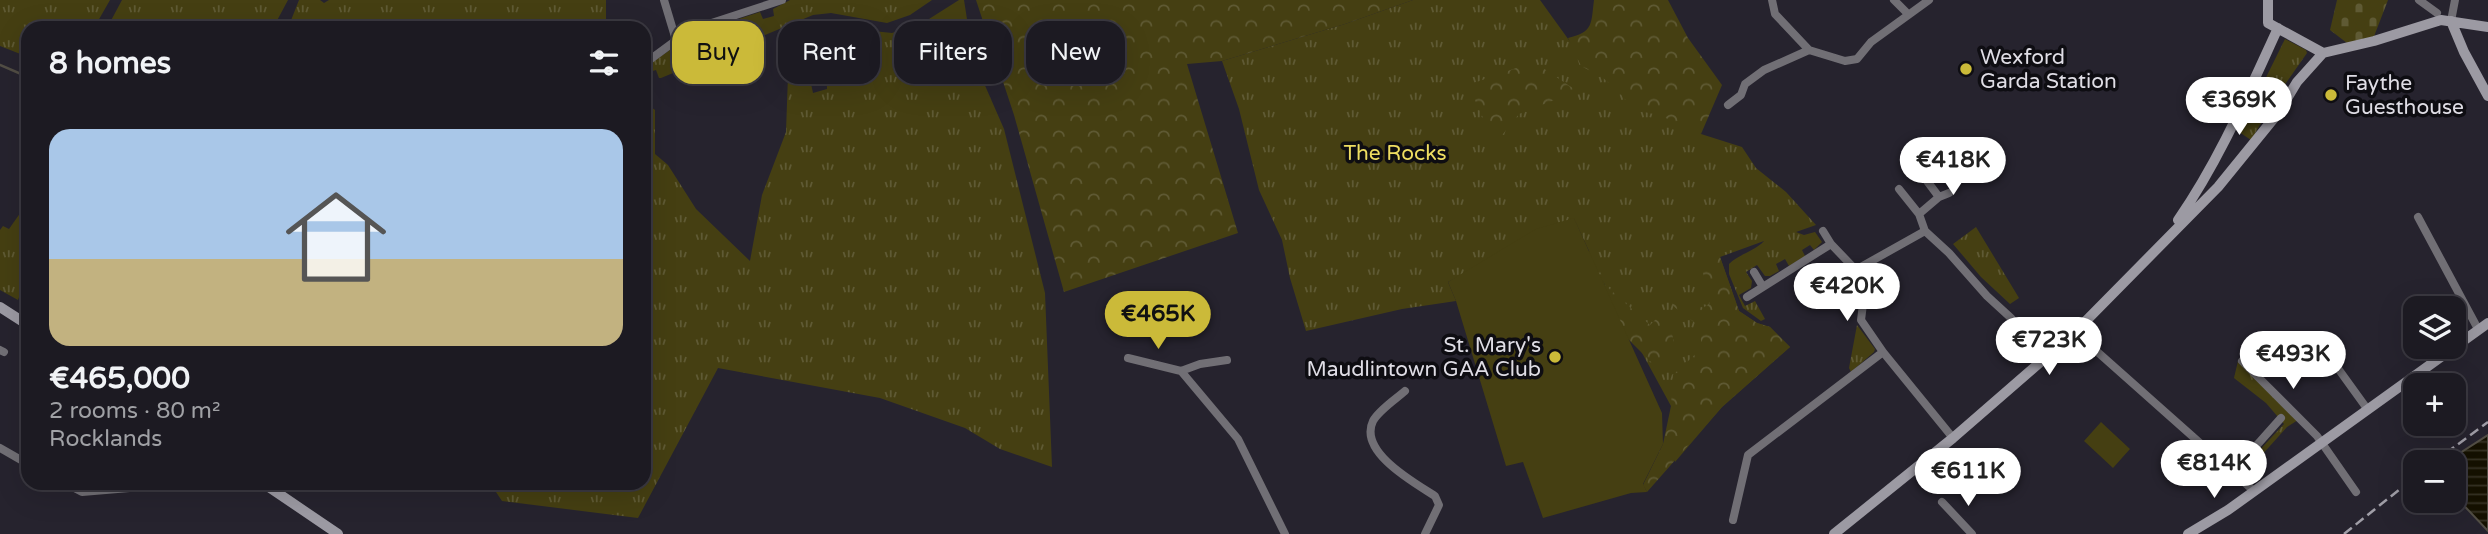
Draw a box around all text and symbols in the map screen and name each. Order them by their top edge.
chip: Buy [672,21,764,84]
chip: Rent [778,21,880,84]
chip: Filters [894,21,1012,84]
chip: New [1026,21,1125,84]
icon: filters [585,44,623,82]
text: 8 homes [49,45,171,82]
place label: Wexford Garda Station [1980,45,2117,94]
marker: Wexford Garda Station [1958,61,1974,77]
place label: Faythe Guesthouse [2345,71,2464,120]
pin: €369K [2190,78,2288,137]
text: €369K [2202,86,2276,114]
marker: Faythe Guesthouse [2323,87,2339,103]
pin: €418K [1904,138,2002,197]
park label: The Rocks [1343,141,1447,166]
text: €418K [1916,146,1990,174]
icon: home [273,174,399,300]
pin: €420K [1798,264,1896,323]
text: €420K [1810,272,1884,300]
pin: €465K [1109,292,1207,351]
map controls [2403,296,2466,513]
button: layers [2403,296,2466,359]
text: €465K [1121,300,1195,328]
pin: €723K [2000,318,2098,377]
text: €723K [2012,326,2086,354]
pin: €493K [2244,332,2342,391]
place label: St. Mary's Maudlintown GAA Club [1306,333,1541,382]
text: €493K [2256,340,2330,368]
marker: St. Mary's Maudlintown GAA Club [1547,349,1563,365]
text: €465,000 [49,360,190,397]
button: + [2403,373,2466,436]
text: 2 rooms · 80 m² [49,397,220,425]
text: Rocklands [49,425,162,453]
pin: €814K [2165,440,2263,500]
pin: €611K [1919,448,2017,508]
text: €814K [2177,449,2251,477]
button: − [2403,450,2466,513]
text: €611K [1931,457,2005,485]

